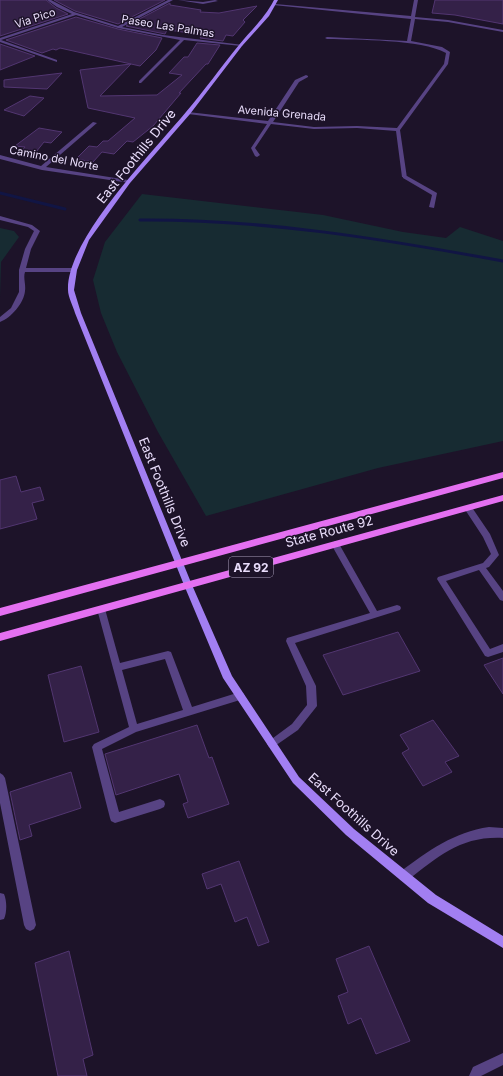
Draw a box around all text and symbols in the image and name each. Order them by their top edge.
street label: Via Pico [13,5,58,31]
street label: Paseo Las Palmas [121,12,216,40]
street label: Avenida Grenada [237,102,327,124]
street label: East Foothills Drive [93,106,179,206]
street label: Camino del Norte [8,142,100,174]
street label: East Foothills Drive [136,435,194,549]
street label: State Route 92 [283,512,375,550]
road number: AZ 92 [229,557,273,577]
street label: East Foothills Drive [305,769,403,859]

